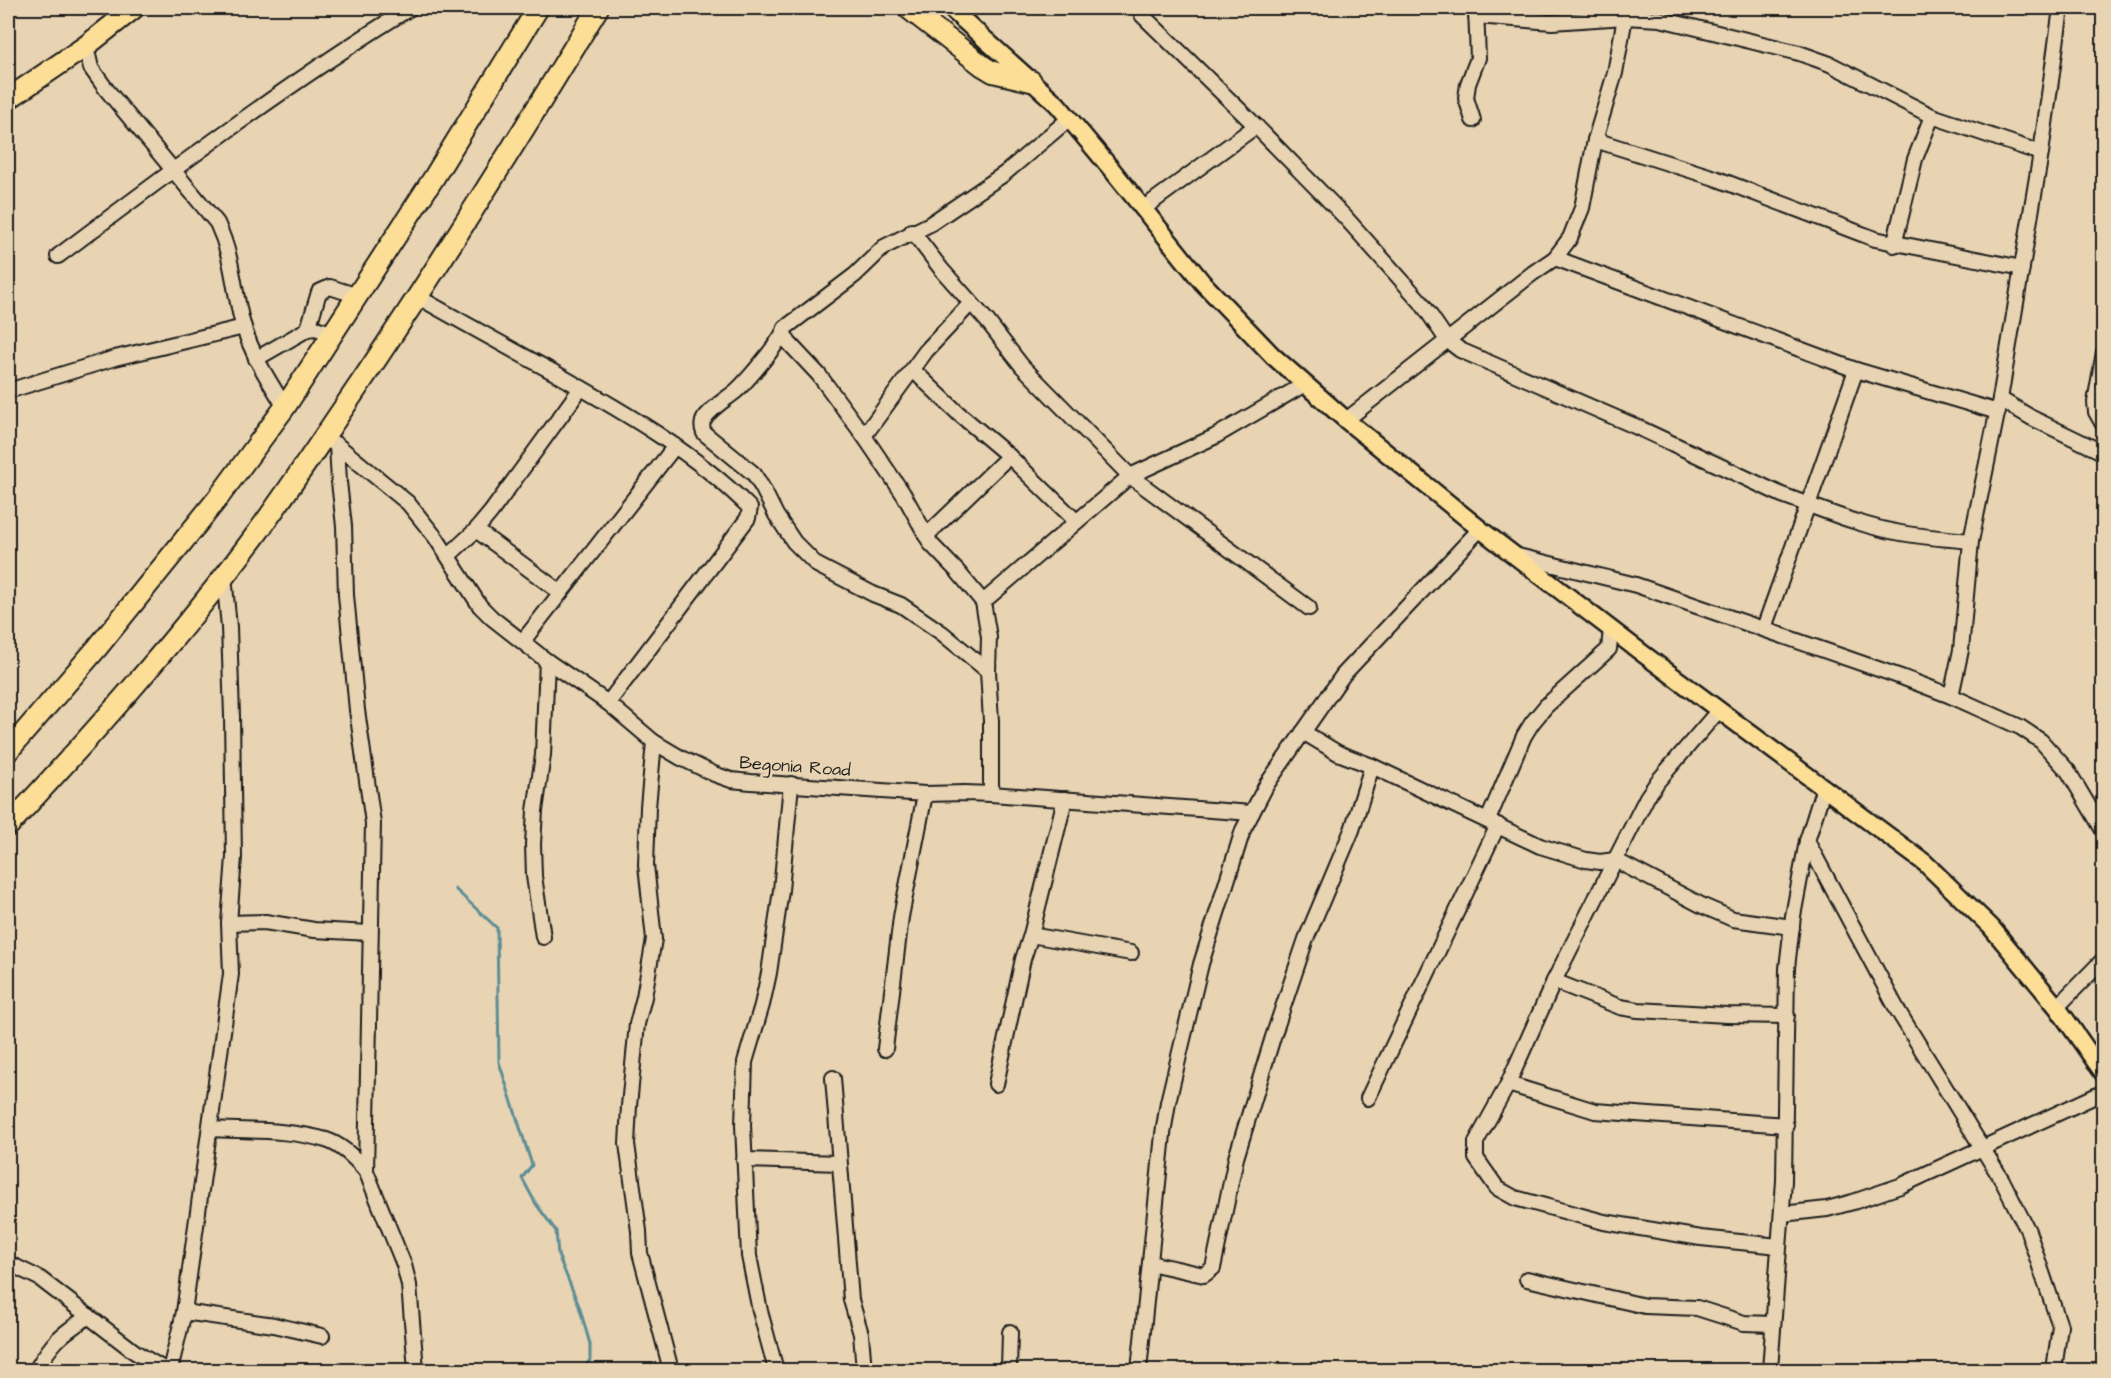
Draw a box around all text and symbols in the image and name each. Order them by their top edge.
street label: Begonia Road [738,750,851,784]

